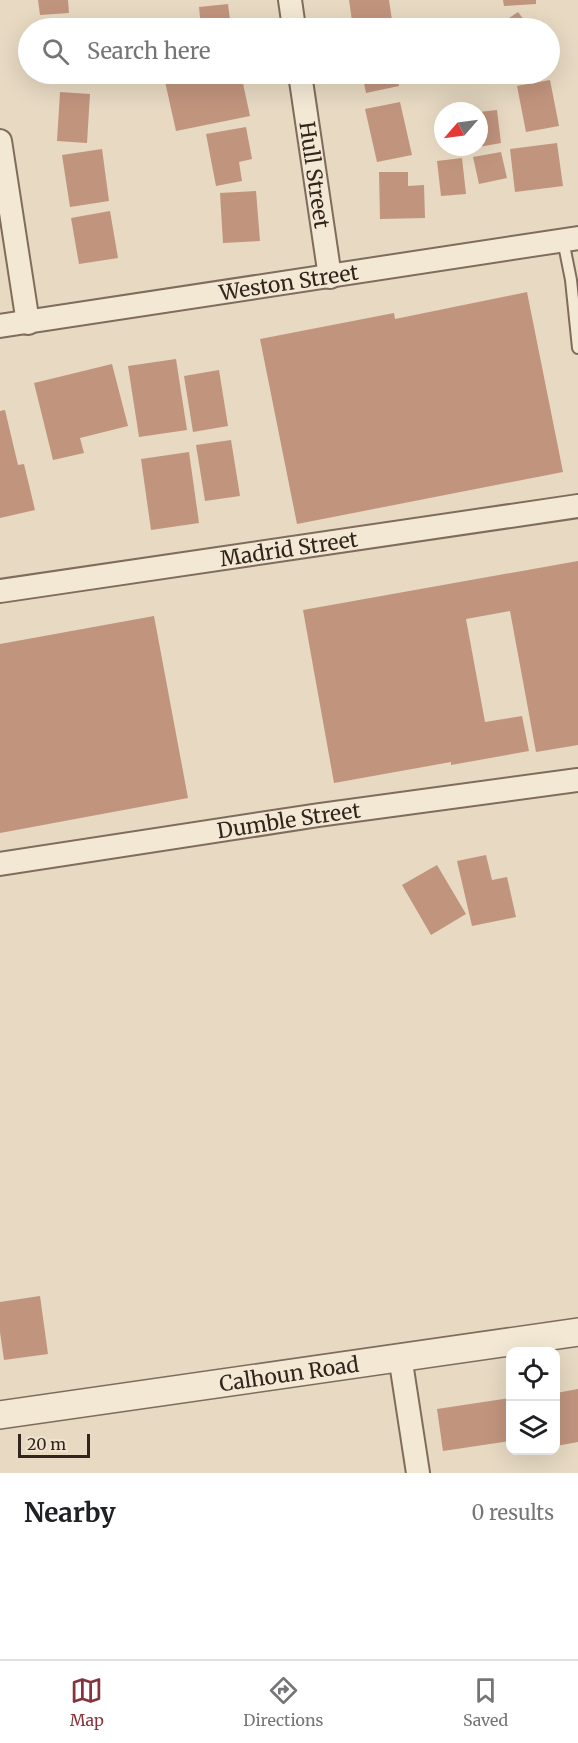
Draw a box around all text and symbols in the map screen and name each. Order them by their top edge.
search box [18,18,560,84]
icon: search [39,35,72,68]
text: Search here [87,37,210,65]
north arrow [434,102,488,156]
street label: Hull Street [294,120,336,230]
street label: Weston Street [216,258,360,306]
street label: Madrid Street [218,525,360,572]
street label: Dumble Street [215,796,362,844]
map controls [506,1347,560,1455]
button: locate [506,1347,560,1401]
street label: Calhoun Road [217,1350,361,1397]
button: layers [506,1401,560,1455]
scale bar [18,1431,90,1458]
text: 20 m [27,1434,66,1454]
text: Nearby [24,1496,116,1529]
text: 0 results [471,1500,554,1525]
tab: Map [70,1674,104,1730]
tab: Directions [243,1674,323,1730]
tab: Saved [463,1674,508,1730]

